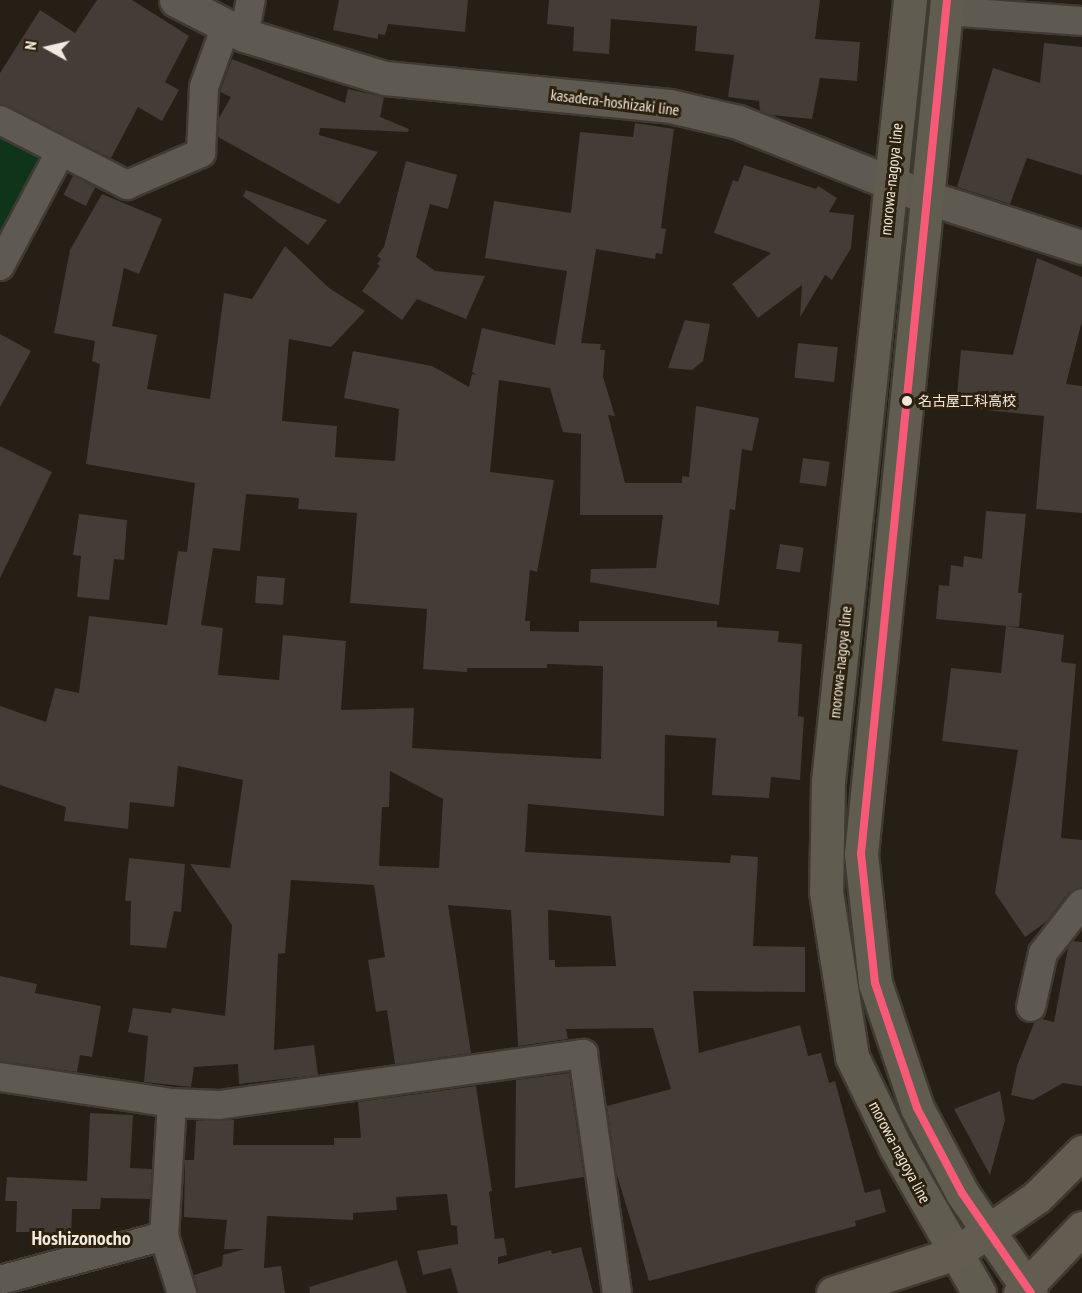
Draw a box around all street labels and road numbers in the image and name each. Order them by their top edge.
street label: kasadera-hoshizaki line [550,85,680,119]
street label: morowa-nagoya line [876,122,906,236]
street label: morowa-nagoya line [825,605,855,719]
street label: morowa-nagoya line [865,1098,935,1206]

